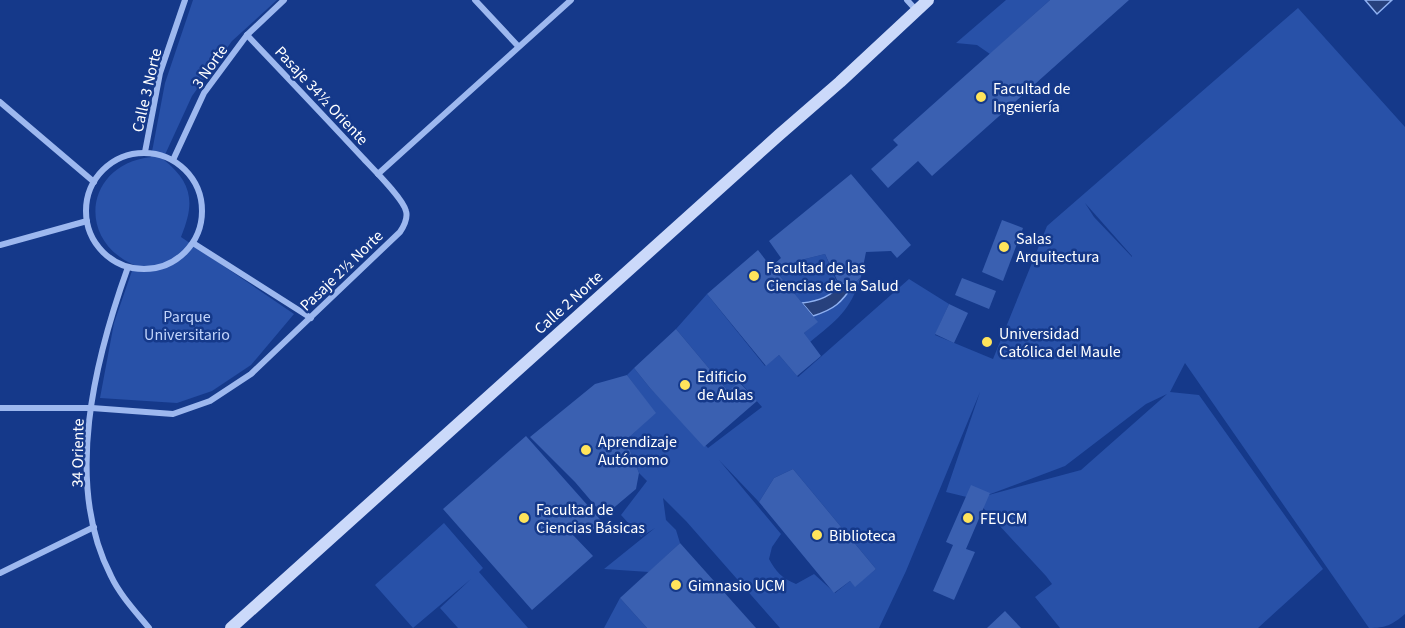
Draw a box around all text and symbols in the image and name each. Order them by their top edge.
street label: 3 Norte [187,40,233,93]
street label: Pasaje 34½ Oriente [269,41,373,150]
street label: Calle 3 Norte [127,46,167,134]
place label: Facultad de Ingeniería [993,78,1071,118]
marker: Facultad de Ingeniería [974,90,988,104]
street label: Pasaje 2½ Norte [295,225,388,316]
place label: Salas Arquitectura [1016,228,1099,268]
marker: Salas Arquitectura [997,240,1011,254]
place label: Facultad de las Ciencias de la Salud [766,257,899,297]
street label: Calle 2 Norte [530,266,608,339]
marker: Facultad de las Ciencias de la Salud [747,269,761,283]
park label: Parque Universitario [144,306,230,346]
place label: Universidad Católica del Maule [999,323,1121,363]
marker: Universidad Católica del Maule [980,335,994,349]
place label: Edificio de Aulas [697,366,753,406]
marker: Edificio de Aulas [678,378,692,392]
street label: 34 Oriente [66,418,90,488]
place label: Aprendizaje Autónomo [598,431,677,471]
marker: Aprendizaje Autónomo [579,443,593,457]
place label: Facultad de Ciencias Básicas [536,499,645,539]
place label: FEUCM [980,508,1027,530]
marker: Facultad de Ciencias Básicas [517,511,531,525]
marker: FEUCM [961,511,975,525]
place label: Biblioteca [829,525,896,547]
marker: Biblioteca [810,528,824,542]
place label: Gimnasio UCM [688,575,786,597]
marker: Gimnasio UCM [669,578,683,592]

